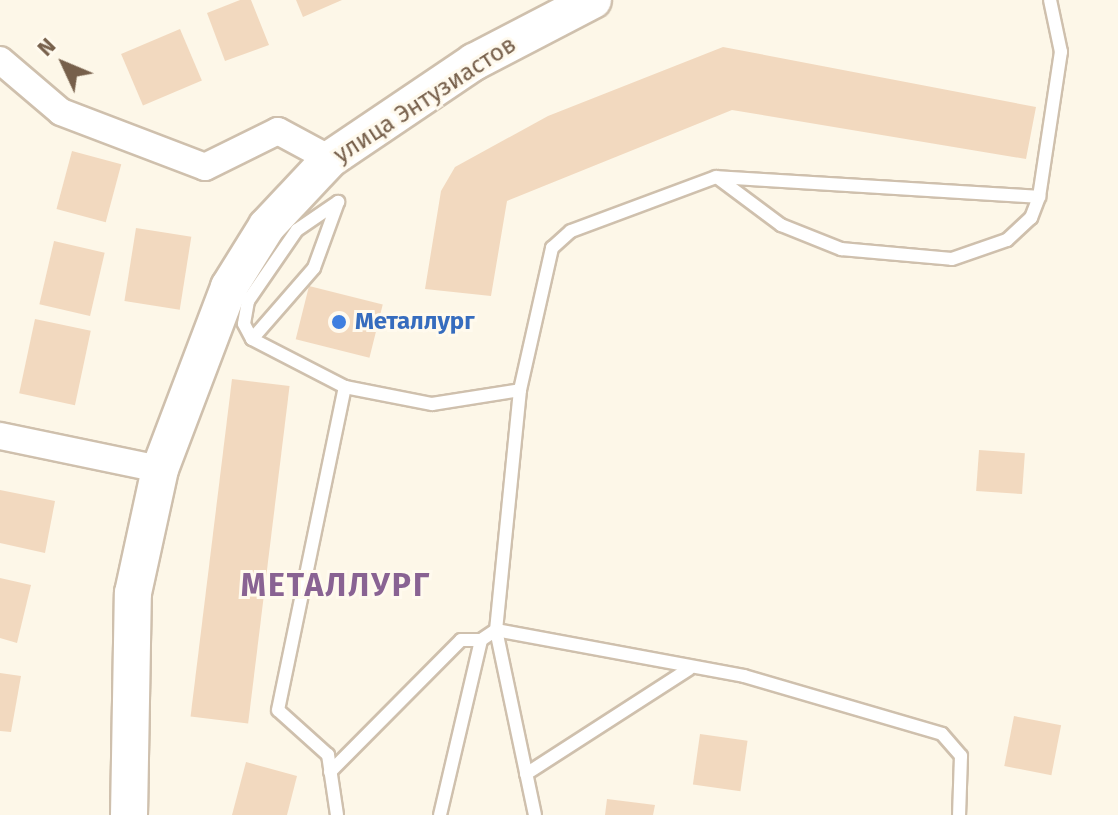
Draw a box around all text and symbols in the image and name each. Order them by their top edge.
north arrow [24,24,104,104]
street label: улица Энтузиастов [328,30,522,170]
text: N [32,32,61,62]
place label: Металлург [355,308,475,336]
marker: Металлург [330,313,348,331]
district label: МЕТАЛЛУРГ [241,566,431,604]

